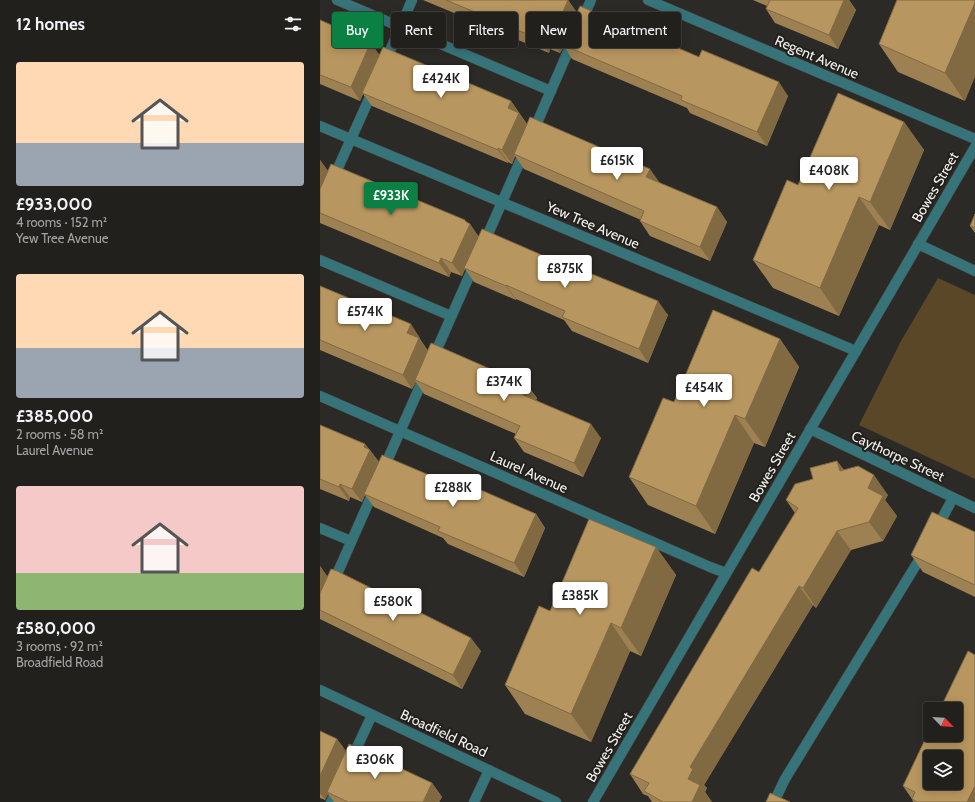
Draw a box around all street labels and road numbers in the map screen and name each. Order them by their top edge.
street label: Regent Avenue [772,31,862,83]
street label: Bowes Street [908,148,962,225]
street label: Yew Tree Avenue [543,197,642,253]
street label: Caythorpe Street [849,427,948,486]
street label: Bowes Street [745,428,799,505]
street label: Laurel Avenue [487,447,571,497]
street label: Broadfield Road [398,705,490,761]
street label: Bowes Street [582,708,636,785]

